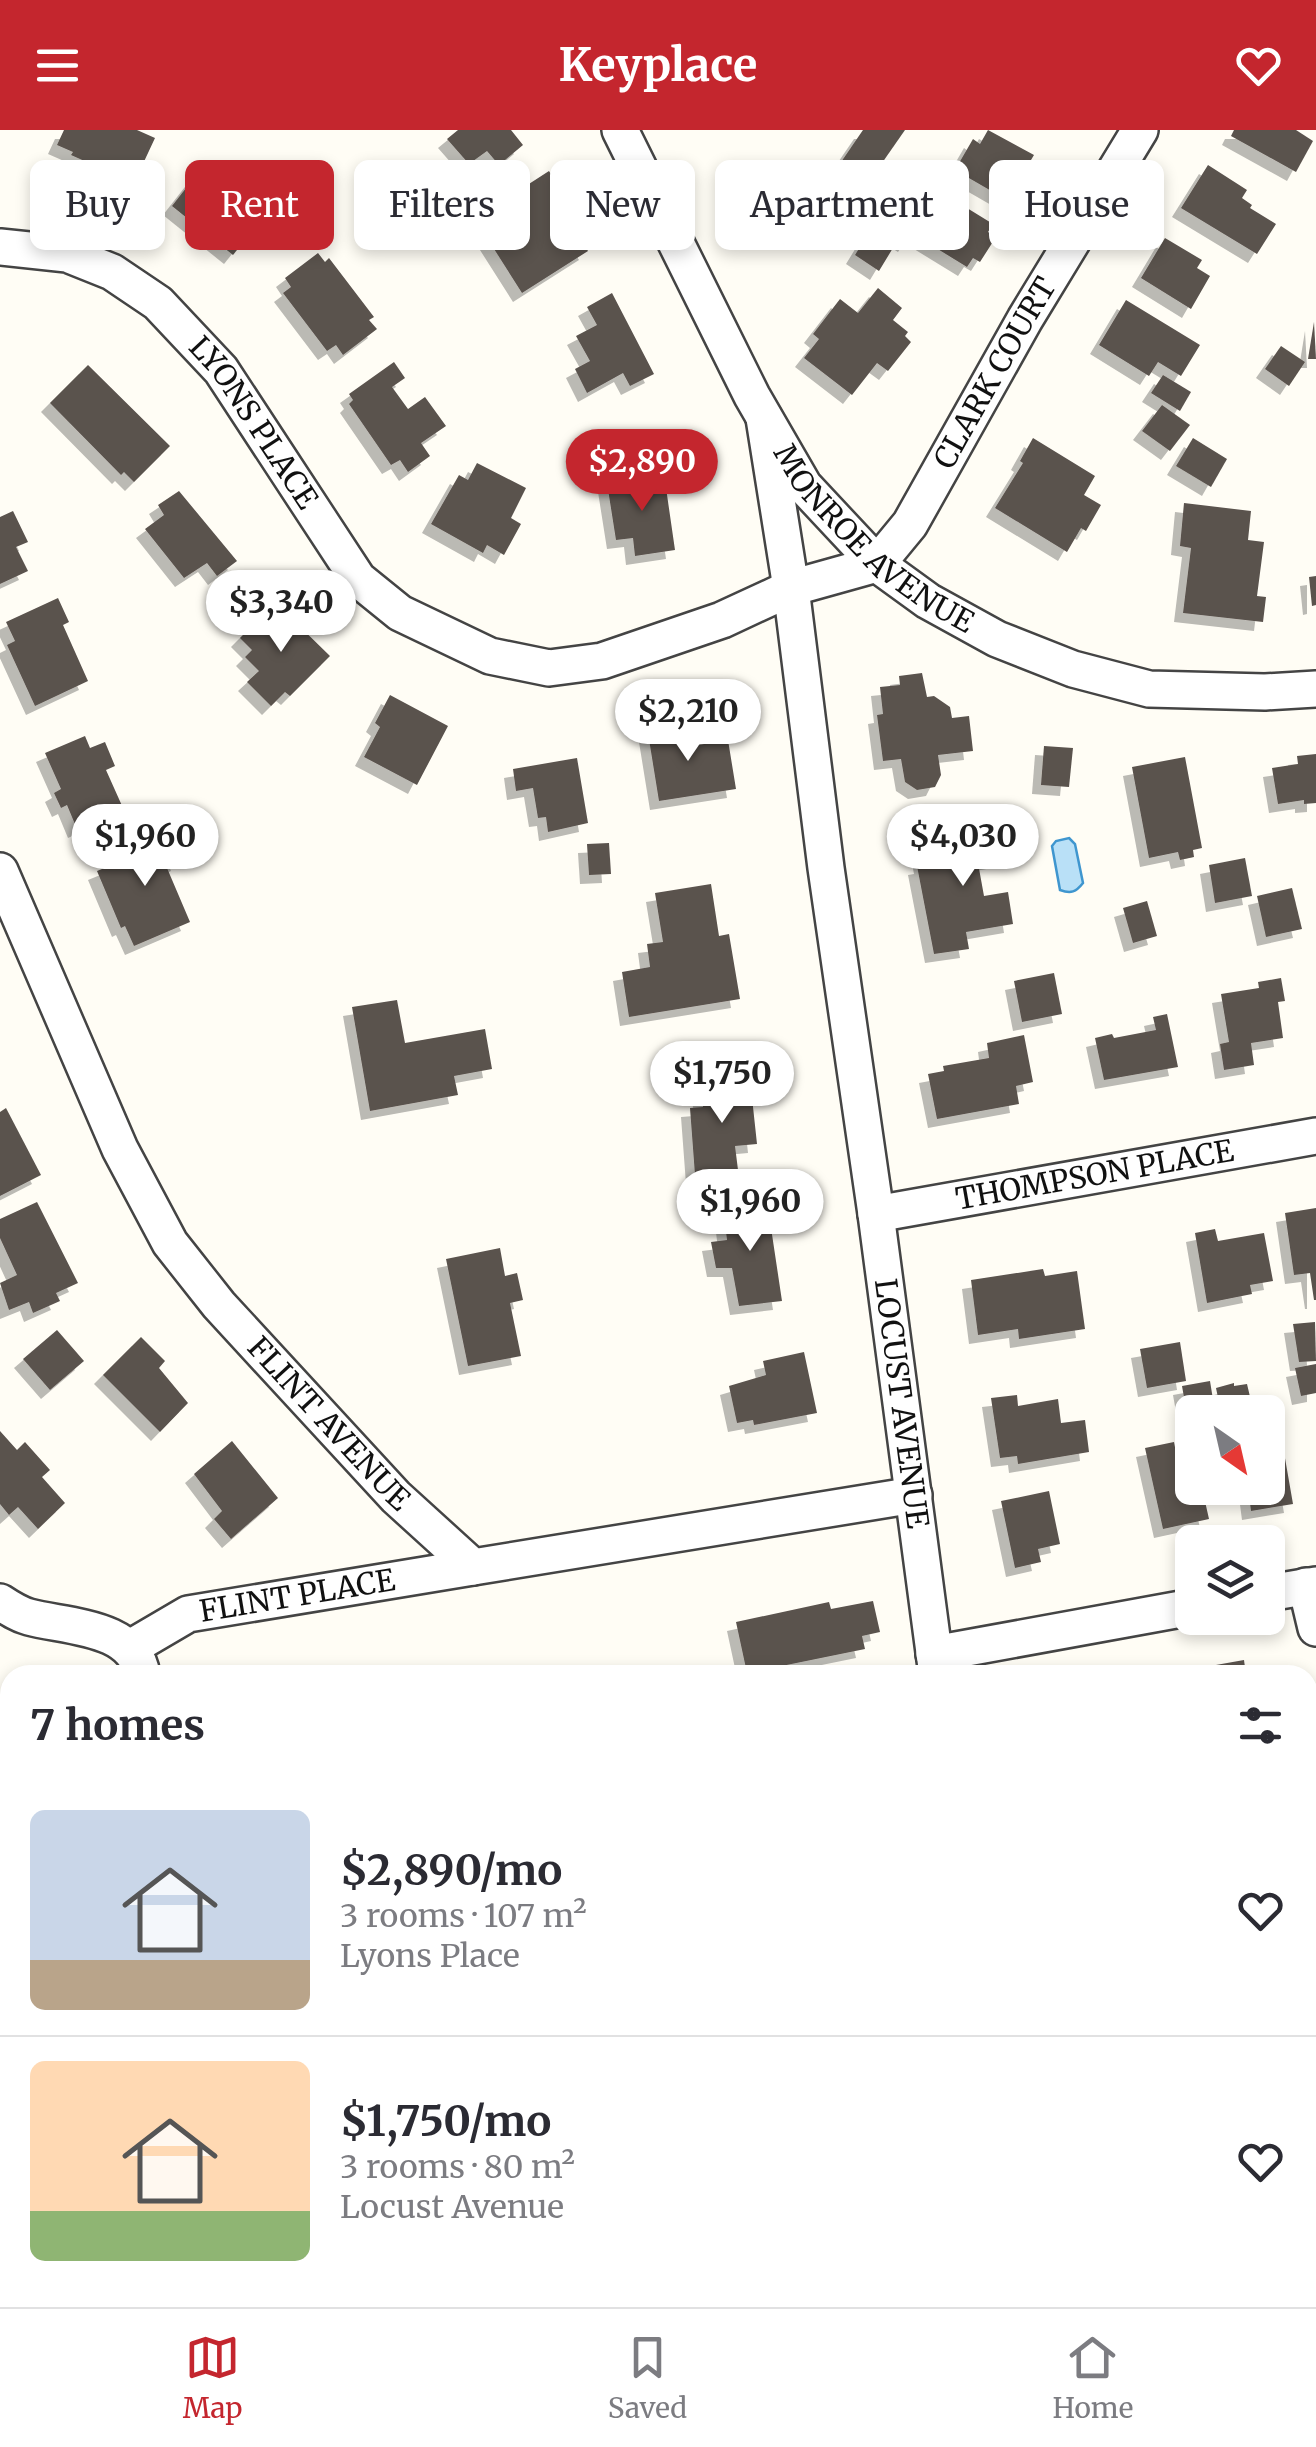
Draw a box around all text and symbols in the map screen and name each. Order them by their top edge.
text: Keyplace [559,37,757,93]
icon: menu [30,38,85,93]
icon: heart [1231,38,1286,93]
chip: Buy [30,160,165,250]
chip: Rent [185,160,334,250]
chip: Filters [354,160,530,250]
chip: New [550,160,695,250]
chip: Apartment [715,160,969,250]
chip: House [989,160,1164,250]
street label: CLARK COURT [925,270,1064,475]
street label: LYONS PLACE [181,328,327,516]
pin: $2,890 [561,429,723,514]
street label: MONROE AVENUE [766,437,981,641]
text: $2,890 [588,441,696,481]
pin: $3,340 [200,570,362,655]
text: $3,340 [228,582,334,622]
pin: $2,210 [607,679,769,764]
text: $2,210 [637,691,739,731]
pin: $1,960 [64,804,226,889]
pin: $4,030 [882,804,1044,889]
text: $1,960 [94,816,196,856]
text: $4,030 [909,816,1017,856]
pin: $1,750 [641,1041,803,1126]
text: $1,750 [672,1053,772,1093]
street label: THOMPSON PLACE [952,1131,1236,1218]
pin: $1,960 [669,1169,831,1254]
text: $1,960 [699,1181,801,1221]
street label: LOCUST AVENUE [867,1276,937,1530]
street label: FLINT AVENUE [240,1328,418,1518]
north arrow [1175,1395,1285,1505]
map controls [1175,1395,1285,1635]
button: layers [1175,1525,1285,1635]
street label: FLINT PLACE [197,1560,398,1630]
icon: filters [1233,1698,1288,1753]
text: 7 homes [30,1699,205,1751]
text: $2,890/mo [340,1844,562,1896]
icon: home [110,1850,230,1970]
icon: heart [1233,1883,1288,1938]
text: 3 rooms · 107 m² [340,1896,587,1936]
text: Lyons Place [340,1936,520,1976]
text: $1,750/mo [340,2095,551,2147]
icon: home [110,2101,230,2221]
icon: heart [1233,2134,1288,2189]
text: 3 rooms · 80 m² [340,2147,575,2187]
text: Locust Avenue [340,2187,564,2227]
tab: Map [183,2330,242,2426]
tab: Saved [608,2330,687,2426]
tab: Home [1053,2330,1133,2426]

